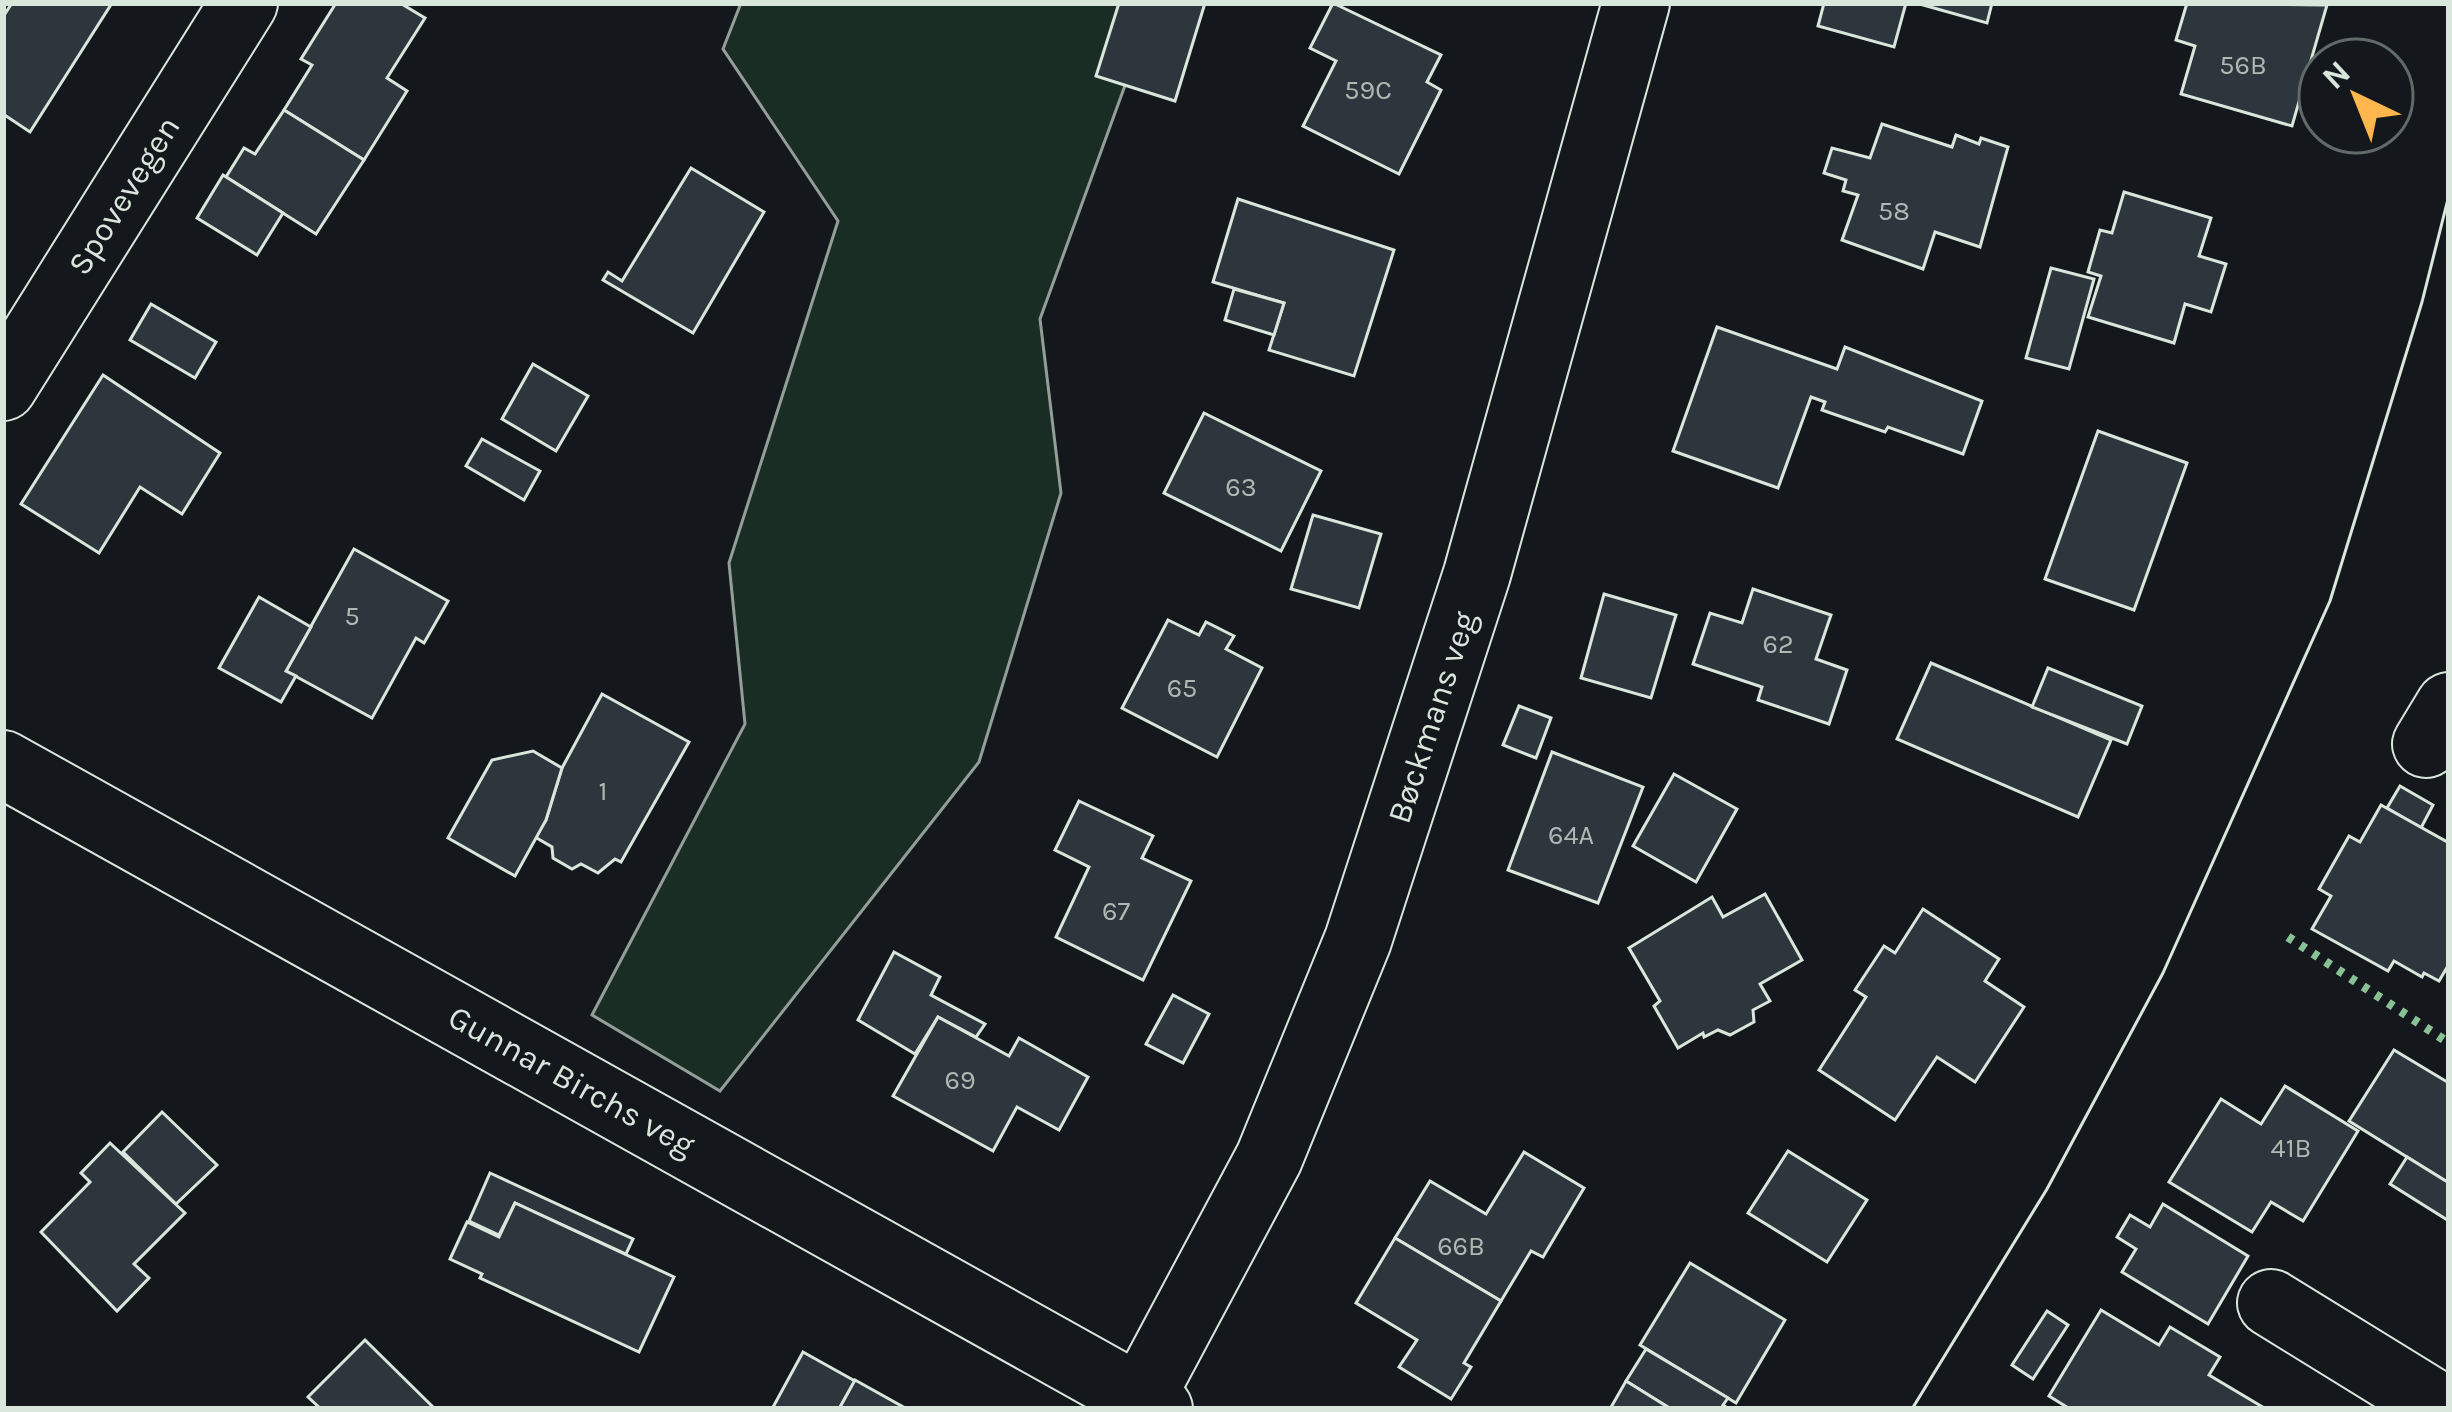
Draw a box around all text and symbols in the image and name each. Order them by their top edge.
north arrow [2296,36,2416,156]
house number: 56B [2219,49,2267,81]
text: N [2315,53,2358,97]
house number: 59C [1344,74,1392,106]
street label: Spovevegen [60,109,188,282]
house number: 58 [1878,195,1910,227]
house number: 63 [1225,471,1257,503]
house number: 5 [344,600,360,632]
street label: Bøckmans veg [1380,606,1484,828]
house number: 62 [1762,628,1794,660]
house number: 65 [1167,672,1197,704]
house number: 1 [599,775,607,807]
house number: 64A [1548,819,1594,851]
house number: 67 [1102,895,1130,927]
street label: Gunnar Birchs veg [442,997,702,1164]
house number: 69 [944,1064,976,1096]
house number: 41B [2271,1132,2311,1164]
house number: 66B [1437,1230,1485,1262]

